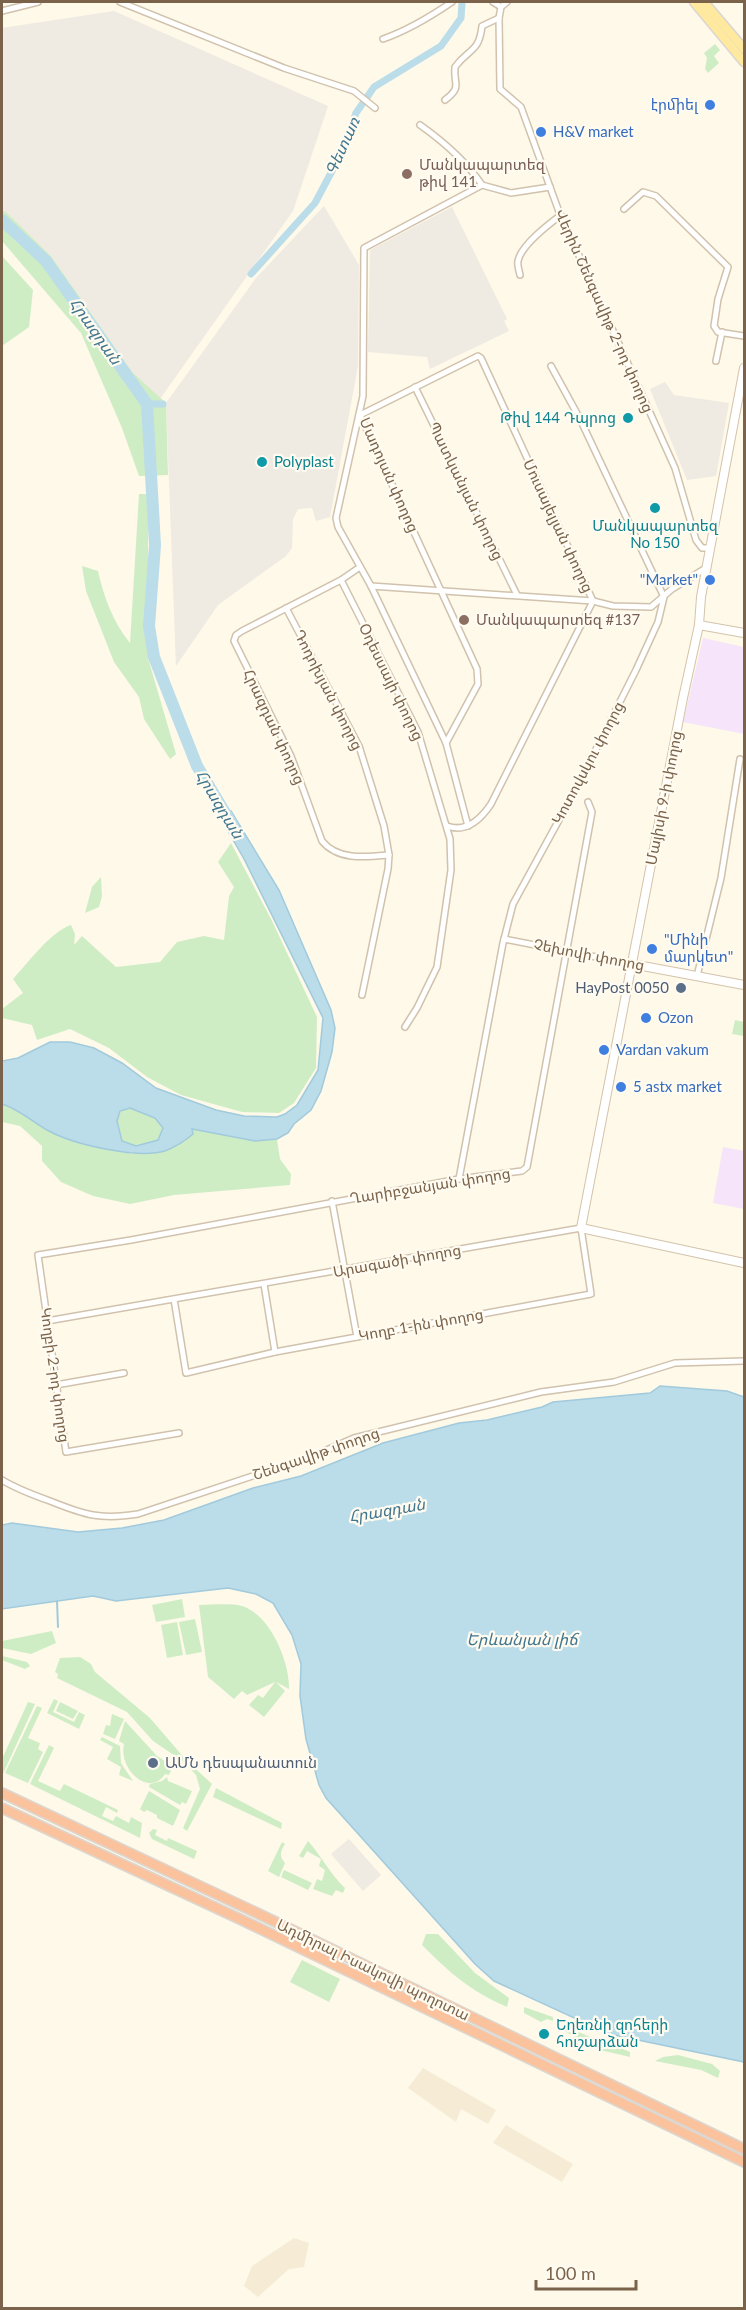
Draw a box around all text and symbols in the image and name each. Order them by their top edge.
place label: էրմիել [651,95,699,114]
marker: էրմիել [703,98,717,112]
water label: Գետառ [320,113,363,178]
place label: H&V market [553,122,634,140]
marker: H&V market [534,125,548,139]
place label: Մանկապարտեզ թիվ 141 [419,155,546,191]
marker: Մանկապարտեզ թիվ 141 [400,167,414,181]
street label: Վերին Շենգավիթ 2-րդ փողոց [551,206,658,416]
water label: Հրազդան [66,294,127,369]
place label: Թիվ 144 Դպրոց [500,408,616,427]
marker: Թիվ 144 Դպրոց [621,411,635,425]
street label: Մադոյան փողոց [356,414,423,535]
street label: Պատկանյան փողոց [425,419,508,563]
place label: Polyplast [274,452,334,470]
marker: Polyplast [255,455,269,469]
street label: Մուսայելյան փողոց [519,456,598,596]
marker: Մանկապարտեզ No 150 [648,501,662,515]
place label: Մանկապարտեզ No 150 [592,516,719,551]
place label: "Market" [640,570,698,588]
marker: "Market" [703,573,717,587]
place label: Մանկապարտեզ #137 [476,610,641,629]
marker: Մանկապարտեզ #137 [457,613,471,627]
street label: Օդեսսայի փողոց [355,620,428,744]
street label: Դոդոխյան փողոց [290,626,367,753]
street label: Հրազդան փողոց [239,666,310,788]
street label: Կոտովսկու փողոց [547,698,628,827]
street label: Մայիսի 9-ի փողոց [641,729,686,867]
water label: Հրազդան [192,766,249,843]
place label: "Մինի մարկետ" [664,930,733,966]
street label: Չեխովի փողոց [532,934,646,975]
marker: "Մինի մարկետ" [645,942,659,956]
place label: HayPost 0050 [575,978,669,996]
marker: HayPost 0050 [674,981,688,995]
place label: Ozon [658,1008,693,1026]
marker: Ozon [639,1011,653,1025]
place label: Vardan vakum [616,1040,709,1058]
marker: Vardan vakum [597,1043,611,1057]
place label: 5 astx market [633,1077,722,1095]
marker: 5 astx market [614,1080,628,1094]
street label: Ղարիբջանյան փողոց [348,1163,512,1208]
street label: Արագածի փողոց [331,1240,462,1281]
street label: Կողբ 1-ին փողոց [357,1304,485,1345]
street label: Կողբի 2-րդ փողոց [37,1306,74,1444]
street label: Շենգավիթ փողոց [250,1423,382,1484]
water label: Հրազդան [348,1493,428,1526]
water label: Երևանյան լիճ [467,1629,580,1649]
place label: ԱՄՆ դեսպանատուն [165,1753,317,1772]
marker: ԱՄՆ դեսպանատուն [146,1756,160,1770]
street label: Ադմիրալ Իսակովի պողոտա [274,1914,473,2025]
place label: Եղեռնի զոհերի հուշարձան [556,2015,668,2051]
marker: Եղեռնի զոհերի հուշարձան [537,2027,551,2041]
scale bar [536,2253,636,2291]
text: 100 m [545,2262,596,2284]

